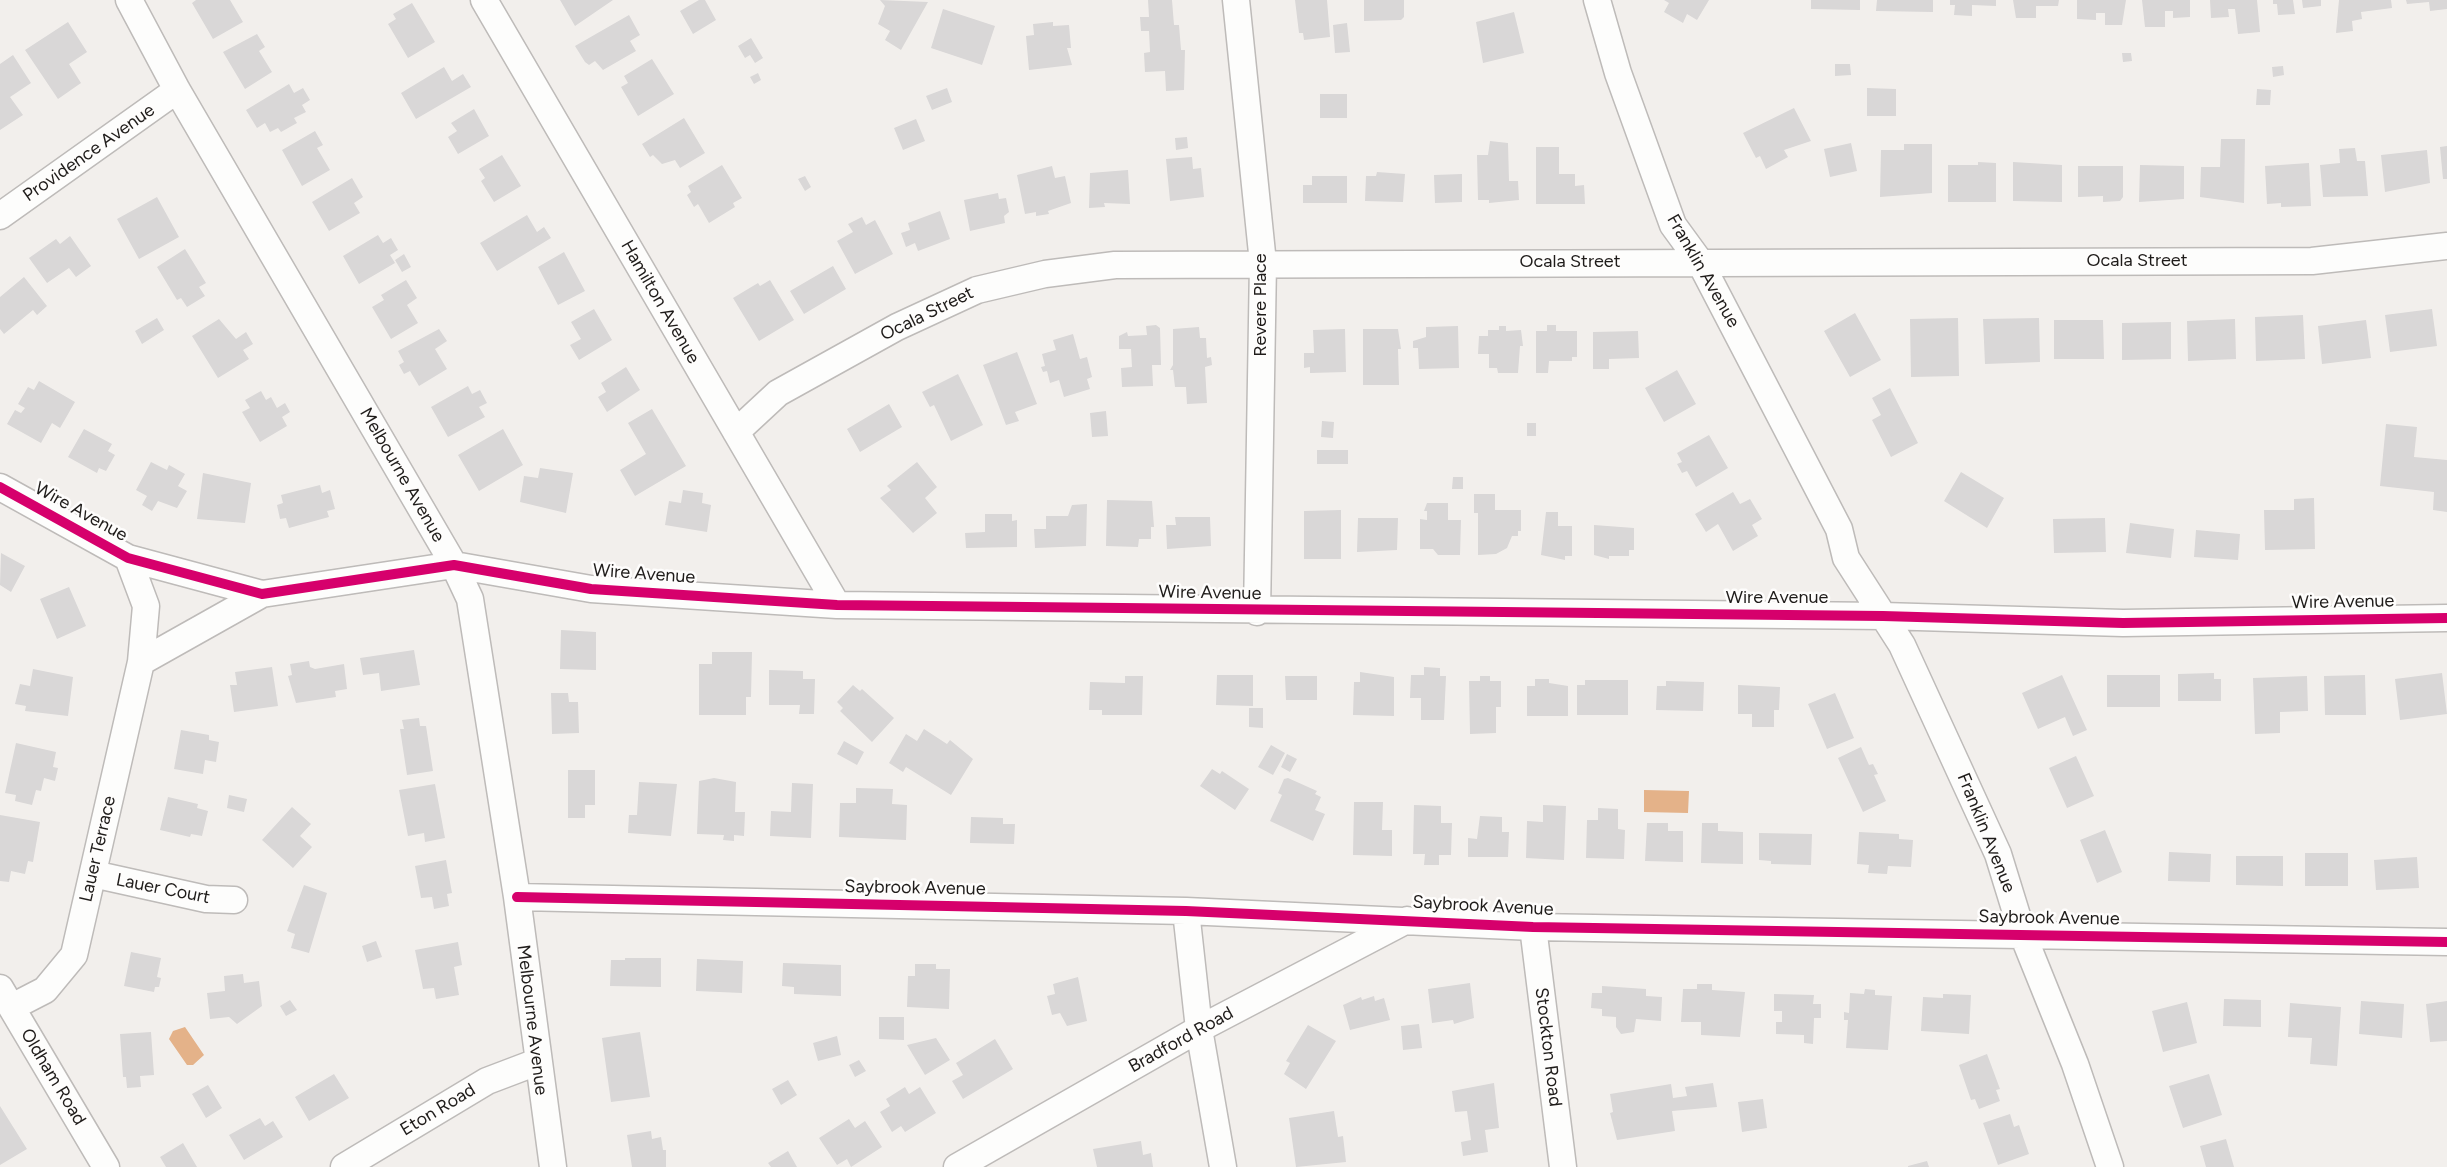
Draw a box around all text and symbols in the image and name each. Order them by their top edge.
street label: Providence Avenue [19,100,159,206]
street label: Franklin Avenue [1662,211,1744,331]
street label: Hamilton Avenue [616,237,704,367]
street label: Ocala Street [2087,250,2187,272]
street label: Ocala Street [1520,251,1620,273]
street label: Revere Place [1250,253,1272,357]
street label: Ocala Street [877,282,977,346]
street label: Melbourne Avenue [355,404,449,546]
street label: Wire Avenue [31,478,131,546]
street label: Wire Avenue [592,560,696,588]
street label: Wire Avenue [1158,581,1262,605]
street label: Wire Avenue [1726,587,1828,609]
street label: Wire Avenue [2291,590,2395,614]
street label: Franklin Avenue [1952,770,2020,896]
street label: Lauer Terrace [75,794,121,904]
street label: Lauer Court [114,869,212,909]
street label: Saybrook Avenue [844,876,986,900]
street label: Saybrook Avenue [1412,892,1554,920]
street label: Saybrook Avenue [1978,906,2120,930]
street label: Melbourne Avenue [512,944,552,1096]
street label: Stockton Road [1530,986,1566,1108]
street label: Bradford Road [1125,1002,1237,1078]
street label: Oldham Road [16,1025,90,1129]
street label: Eton Road [397,1079,479,1141]

